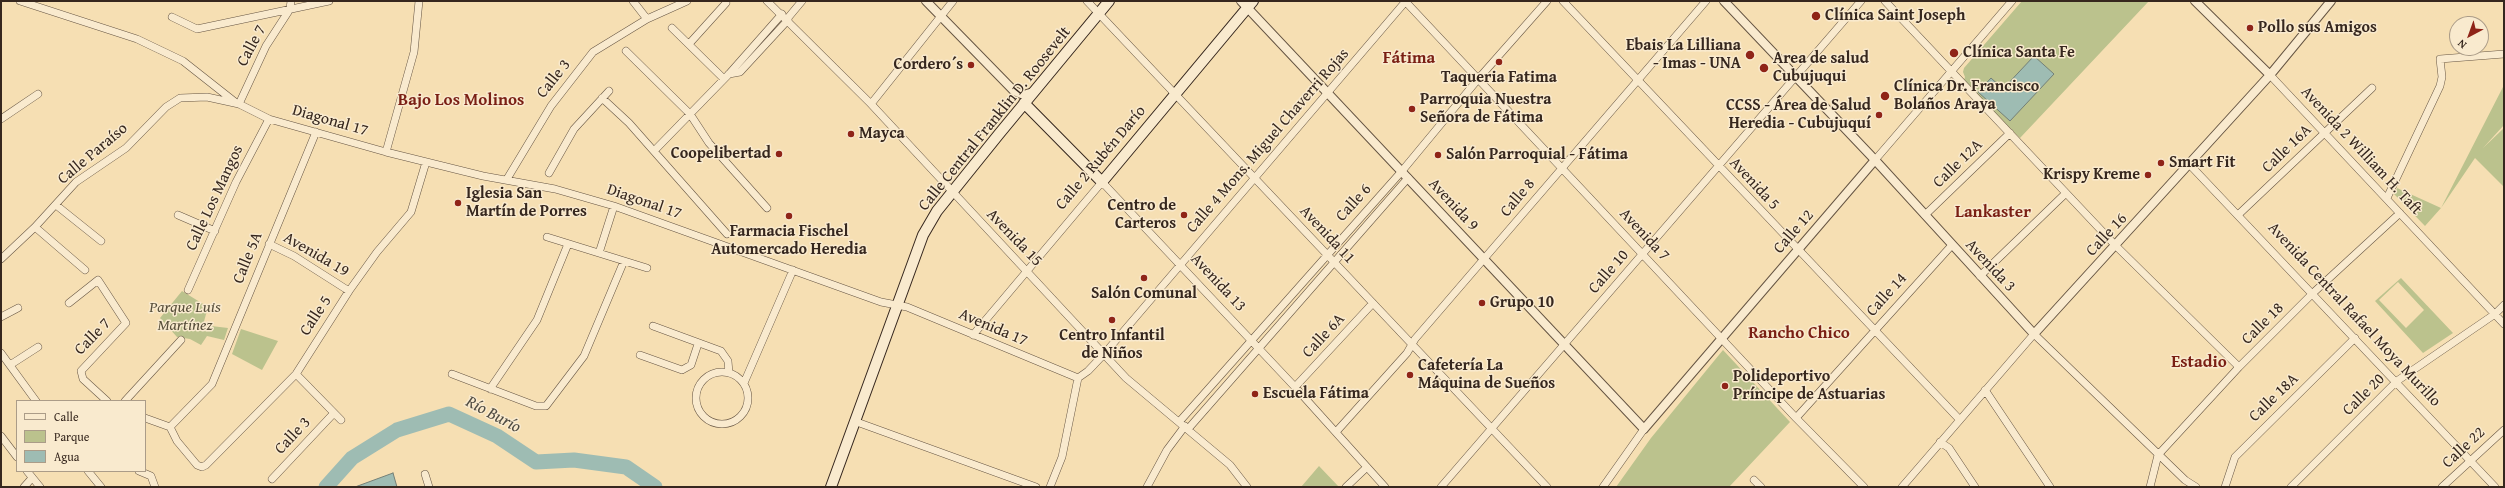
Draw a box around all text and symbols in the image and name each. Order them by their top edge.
place label: Clínica Saint Joseph [1825,6,1965,26]
marker: Clínica Saint Joseph [1810,10,1822,22]
north arrow [2449,16,2489,56]
place label: Pollo sus Amigos [2258,18,2377,38]
street label: Calle 7 [233,22,271,70]
street label: Calle Central Franklin D. Roosevelt [915,23,1075,215]
marker: Pollo sus Amigos [2245,23,2255,33]
place label: Ebais La Lilliana - Imas - UNA [1626,36,1741,74]
text: N [2454,36,2470,53]
place label: Clínica Santa Fe [1963,43,2075,63]
street label: Calle 4 Mons. Miguel Chaverri Rojas [1183,45,1353,237]
marker: Clínica Santa Fe [1948,47,1960,59]
district label: Fátima [1383,49,1435,69]
marker: Ebais La Lilliana - Imas - UNA [1744,49,1756,61]
place label: Area de salud Cubujuqui [1773,49,1869,87]
place label: Cordero´s [894,55,963,75]
street label: Calle 3 [533,56,575,102]
marker: Taqueria Fatima [1494,57,1504,67]
marker: Cordero´s [966,60,976,70]
marker: Area de salud Cubujuqui [1758,62,1770,74]
place label: Taqueria Fatima [1441,68,1557,88]
place label: Clínica Dr. Francisco Bolaños Araya [1894,77,2039,115]
street label: Avenida 2 William H. Taft [2296,83,2426,219]
place label: Parroquia Nuestra Señora de Fátima [1420,90,1551,128]
marker: Clínica Dr. Francisco Bolaños Araya [1879,90,1891,102]
district label: Bajo Los Molinos [398,91,524,111]
place label: CCSS - Área de Salud Heredia - Cubujuquí [1726,96,1871,134]
street label: Diagonal 17 [290,101,370,141]
street label: Calle 2 Rubén Darío [1052,102,1150,214]
marker: Parroquia Nuestra Señora de Fátima [1407,104,1417,114]
marker: CCSS - Área de Salud Heredia - Cubujuquí [1874,110,1884,120]
street label: Calle Paraíso [54,119,132,189]
street label: Calle 16A [2258,121,2316,177]
place label: Mayca [859,124,905,144]
marker: Mayca [846,129,856,139]
street label: Calle 12A [1929,136,1987,192]
street label: Calle Los Mangos [182,142,248,254]
place label: Coopelibertad [671,144,771,164]
place label: Salón Parroquial - Fátima [1446,145,1628,165]
marker: Coopelibertad [774,149,784,159]
marker: Salón Parroquial - Fátima [1433,150,1443,160]
place label: Smart Fit [2169,153,2236,173]
street label: Avenida 5 [1725,154,1783,214]
marker: Smart Fit [2156,158,2166,168]
place label: Krispy Kreme [2043,165,2140,185]
marker: Krispy Kreme [2143,170,2153,180]
street label: Avenida 9 [1424,175,1482,235]
street label: Calle 8 [1497,175,1539,221]
street label: Diagonal 17 [604,180,684,224]
street label: Calle 6 [1332,180,1376,226]
place label: Iglesia San Martín de Porres [466,184,587,222]
place label: Centro de Carteros [1107,196,1176,234]
marker: Iglesia San Martín de Porres [453,198,463,208]
street label: Avenida 11 [1295,202,1359,268]
district label: Lankaster [1955,203,2031,223]
street label: Avenida 15 [982,205,1046,271]
street label: Avenida 7 [1615,205,1673,265]
street label: Calle 12 [1770,206,1818,258]
marker: Centro de Carteros [1179,210,1189,220]
street label: Calle 16 [2082,210,2132,260]
marker: Farmacia Fischel Automercado Heredia [784,211,794,221]
street label: Avenida Central Rafael Moya Murillo [2263,219,2445,411]
place label: Farmacia Fischel Automercado Heredia [711,222,867,260]
street label: Avenida 19 [280,229,352,281]
street label: Calle 5A [229,230,267,286]
street label: Avenida 3 [1961,236,2019,296]
street label: Calle 10 [1585,246,1633,298]
street label: Avenida 13 [1186,250,1250,316]
street label: Calle 14 [1863,269,1911,321]
marker: Salón Comunal [1139,273,1149,283]
place label: Salón Comunal [1091,284,1197,304]
street label: Calle 5 [296,292,336,340]
place label: Grupo 10 [1490,293,1554,313]
park label: Parque Luis Martínez [149,298,221,336]
marker: Grupo 10 [1477,298,1487,308]
street label: Calle 18 [2238,299,2288,349]
street label: Avenida 17 [956,305,1030,351]
street label: Calle 6A [1299,310,1349,362]
street label: Calle 7 [71,315,115,359]
marker: Centro Infantil de Niños [1107,315,1117,325]
district label: Rancho Chico [1748,324,1850,344]
place label: Centro Infantil de Niños [1059,326,1165,364]
district label: Estadio [2171,353,2227,373]
place label: Cafetería La Máquina de Sueños [1418,356,1555,394]
place label: Polideportivo Príncipe de Astuarias [1733,367,1885,405]
marker: Cafetería La Máquina de Sueños [1405,370,1415,380]
street label: Calle 18A [2245,370,2303,426]
street label: Calle 20 [2339,370,2389,420]
marker: Polideportivo Príncipe de Astuarias [1720,381,1730,391]
place label: Escuela Fátima [1263,384,1369,404]
marker: Escuela Fátima [1250,389,1260,399]
water label: Río Burío [462,392,524,438]
legend [16,400,146,472]
text: Calle [54,408,79,425]
street label: Calle 3 [271,413,315,459]
street label: Calle 22 [2439,423,2489,473]
text: Parque [54,428,89,445]
text: Agua [54,448,79,465]

